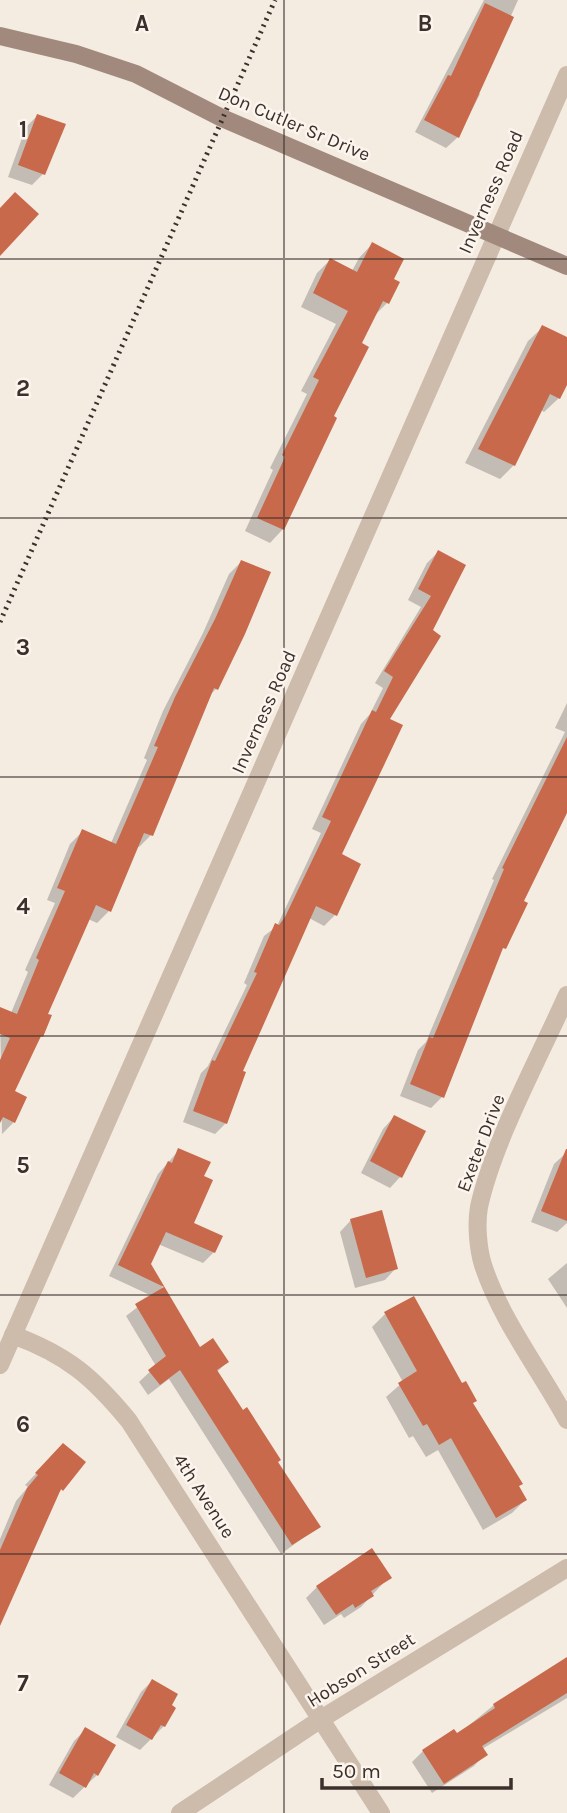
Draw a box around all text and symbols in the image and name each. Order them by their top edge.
text: A [135,10,149,37]
text: B [418,10,432,37]
street label: Don Cutler Sr Drive [215,82,373,166]
text: 1 [19,116,27,143]
street label: Inverness Road [454,127,528,257]
text: 2 [16,375,30,402]
text: 3 [16,634,30,661]
street label: Inverness Road [227,647,301,777]
text: 4 [16,893,30,920]
street label: Exeter Drive [452,1091,510,1195]
text: 5 [16,1152,30,1179]
text: 6 [16,1411,30,1438]
street label: 4th Avenue [169,1450,239,1542]
street label: Hobson Street [303,1628,419,1712]
text: 7 [17,1670,29,1697]
scale bar [322,1746,511,1790]
text: 50 m [332,1759,381,1783]

